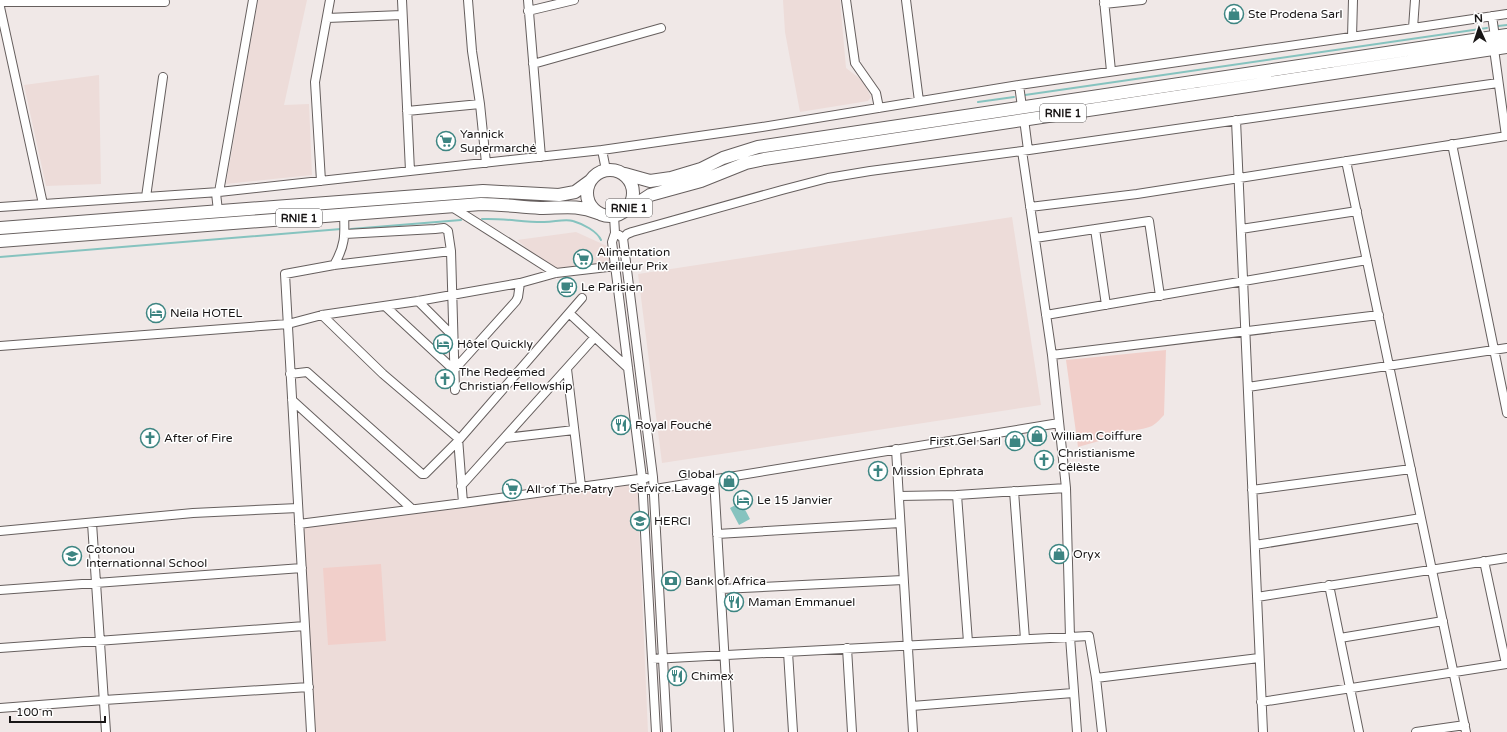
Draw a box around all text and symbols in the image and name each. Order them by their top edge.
shop icon: Ste Prodena Sarl [1223,3,1245,25]
place label: Ste Prodena Sarl [1248,7,1342,21]
north arrow [1459,8,1499,48]
text: N [1474,12,1483,25]
road number: RNIE 1 [1040,104,1086,122]
place label: Yannick Supermarché [460,127,536,155]
supermarket icon: Yannick Supermarché [435,130,457,152]
road number: RNIE 1 [606,199,652,217]
road number: RNIE 1 [276,209,322,227]
place label: Alimentation Meilleur Prix [597,245,670,273]
supermarket icon: Alimentation Meilleur Prix [572,248,594,270]
cafe icon: Le Parisien [556,276,578,298]
place label: Le Parisien [581,280,643,294]
hotel icon: Neila HOTEL [145,302,167,324]
place label: Neila HOTEL [170,306,243,320]
hotel icon: Hôtel Quickly [432,333,454,355]
place label: Hôtel Quickly [457,337,533,351]
place label: The Redeemed Christian Fellowship [459,365,573,393]
church icon: The Redeemed Christian Fellowship [434,368,456,390]
restaurant icon: Royal Fouché [610,414,632,436]
place label: Royal Fouché [635,418,712,432]
shop icon: William Coiffure [1026,425,1048,447]
church icon: After of Fire [139,427,161,449]
place label: William Coiffure [1051,429,1142,443]
shop icon: First Gel Sarl [1004,430,1026,452]
place label: After of Fire [164,431,233,445]
place label: First Gel Sarl [929,434,1001,448]
place label: Christianisme Célèste [1058,446,1135,474]
church icon: Christianisme Célèste [1033,449,1055,471]
church icon: Mission Ephrata [867,460,889,482]
place label: Mission Ephrata [892,464,984,478]
place label: Global Service Lavage [630,467,715,495]
shop icon: Global Service Lavage [718,470,740,492]
supermarket icon: All of The Patry [501,478,523,500]
place label: All of The Patry [526,482,614,496]
hotel icon: Le 15 Janvier [732,489,754,511]
place label: Le 15 Janvier [757,493,833,507]
school or university icon: HERCI [629,510,651,532]
place label: HERCI [654,514,691,528]
place label: Cotonou Internationnal School [86,542,207,570]
shop icon: Oryx [1048,543,1070,565]
school or university icon: Cotonou Internationnal School [61,545,83,567]
place label: Oryx [1073,547,1100,561]
bank icon: Bank of Africa [660,570,682,592]
place label: Bank of Africa [685,574,766,588]
restaurant icon: Maman Emmanuel [723,591,745,613]
place label: Maman Emmanuel [748,595,855,609]
restaurant icon: Chimex [666,665,688,687]
place label: Chimex [691,669,734,683]
scale bar [10,698,105,724]
text: 100 m [16,705,53,719]

